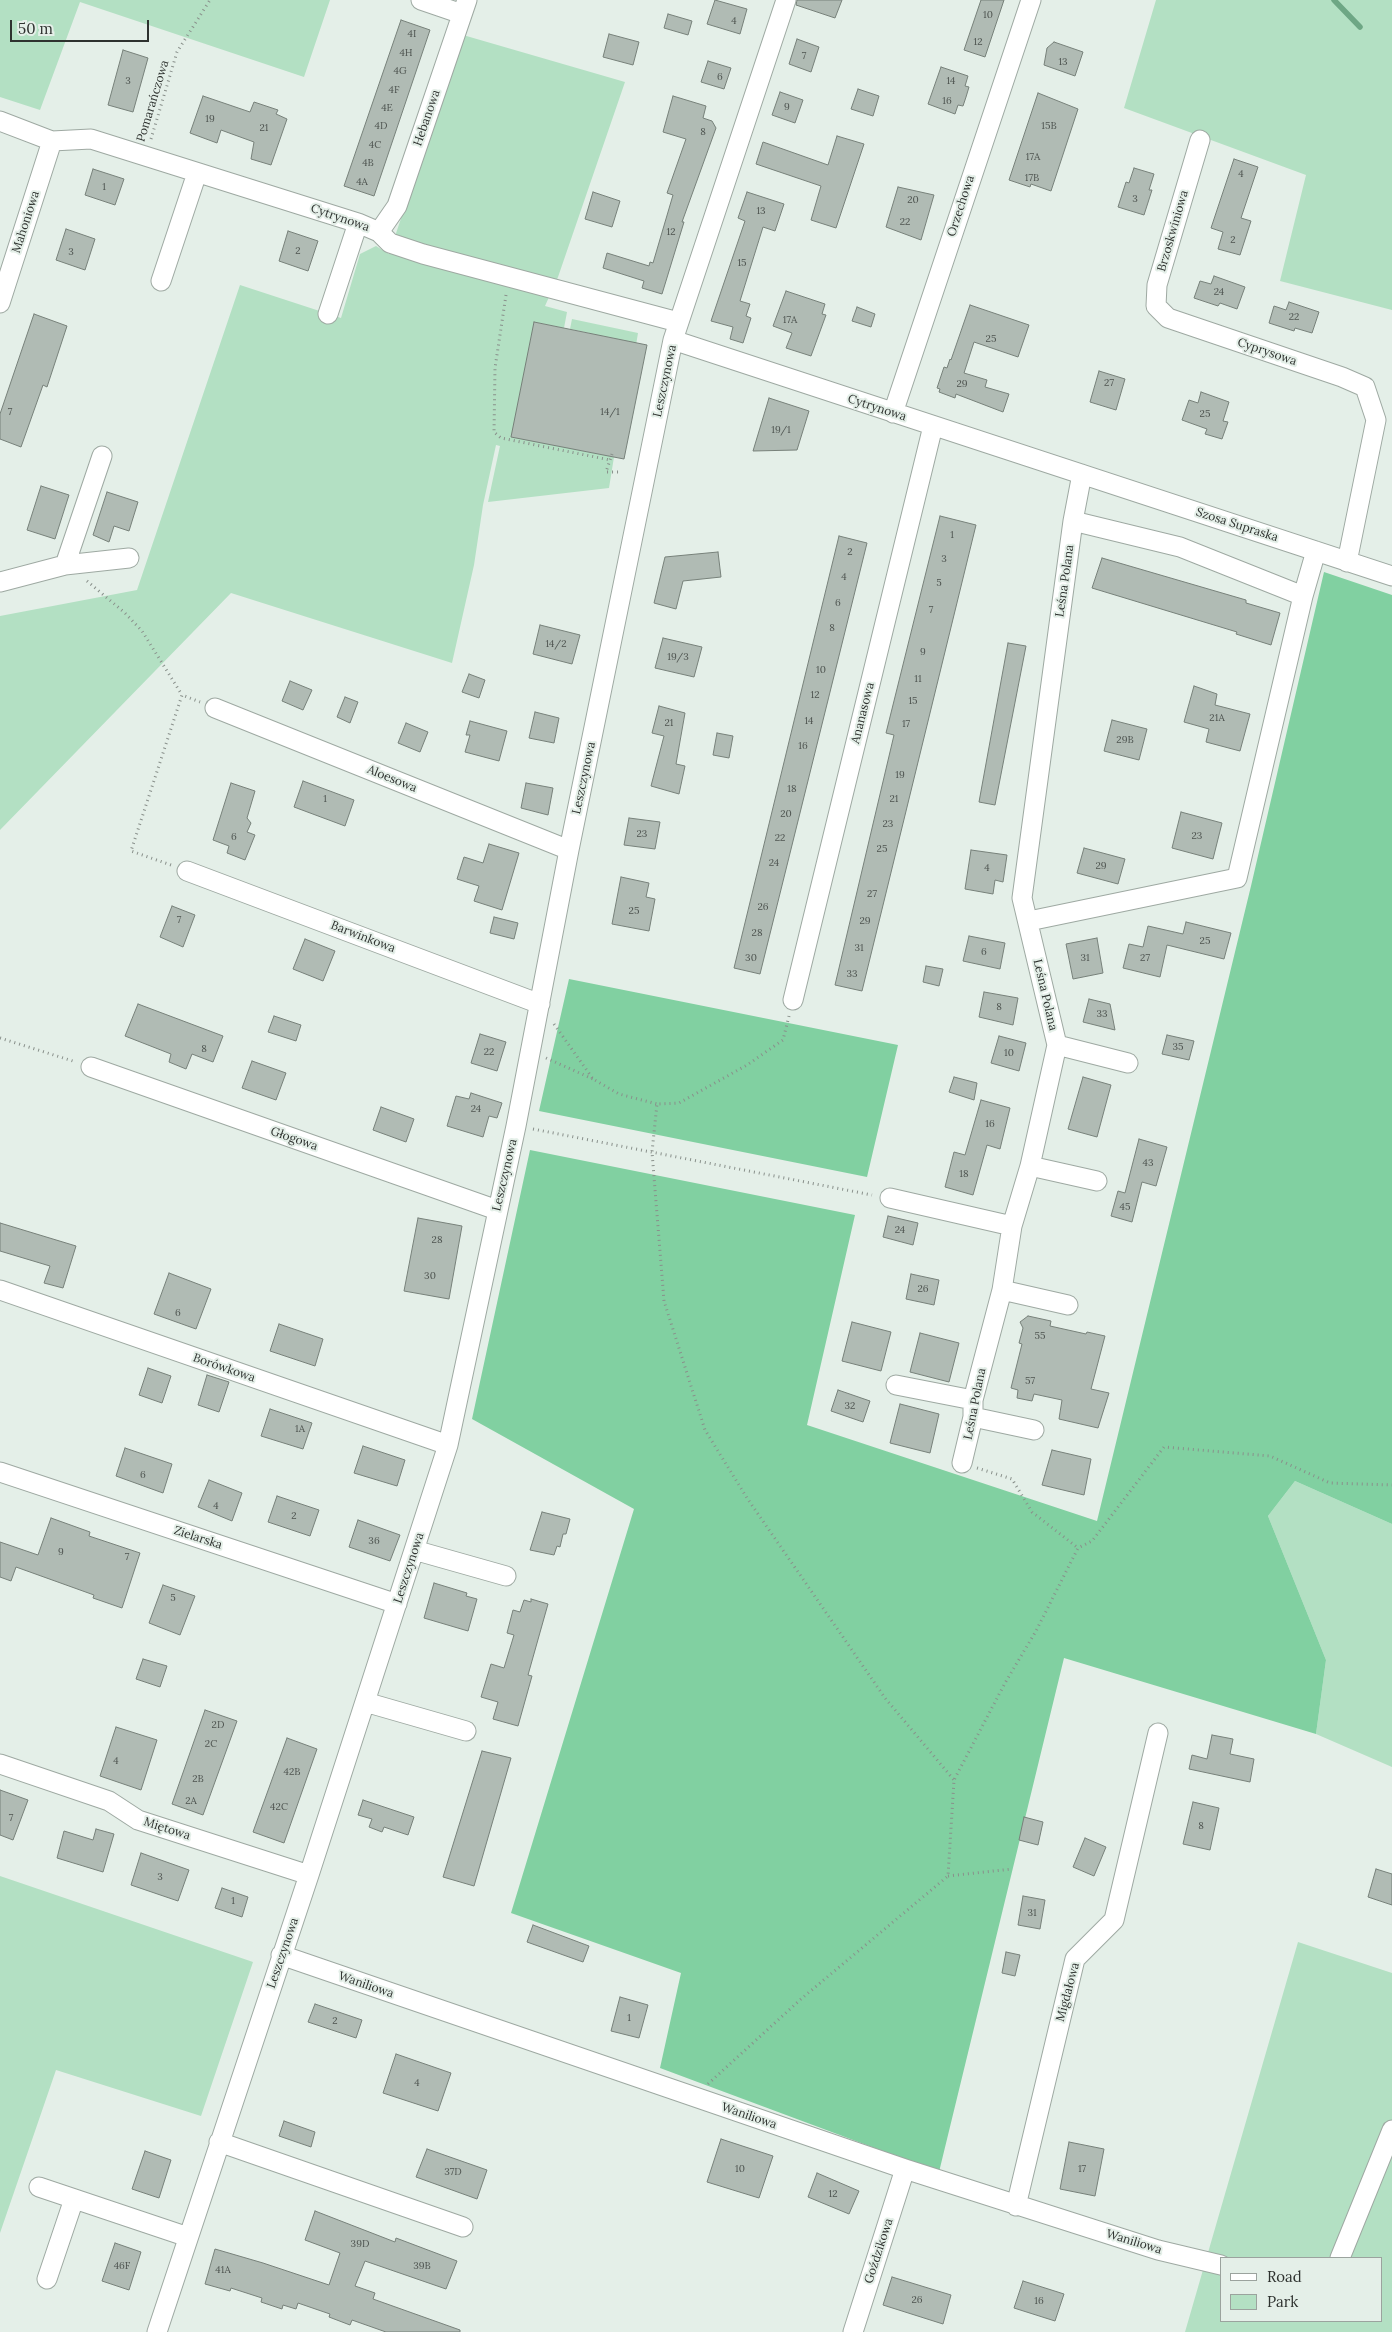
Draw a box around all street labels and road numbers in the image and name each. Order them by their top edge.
street label: Pomarańczowa [134,58,172,144]
street label: Hebanowa [411,88,443,148]
street label: Orzechowa [944,174,978,238]
street label: Mahoniowa [9,189,43,255]
street label: Brzoskwiniowa [1155,189,1191,273]
street label: Cytrynowa [309,201,371,235]
street label: Cyprysowa [1235,335,1299,369]
street label: Leszczynowa [650,343,680,419]
street label: Cytrynowa [846,392,908,424]
street label: Szosa Supraska [1194,505,1280,545]
street label: Leśna Polana [1053,544,1077,618]
street label: Ananasowa [848,681,878,745]
street label: Leszczynowa [569,740,599,816]
street label: Aloesowa [365,763,419,795]
street label: Barwinkowa [329,918,397,956]
street label: Leśna Polana [1030,958,1060,1032]
street label: Głogowa [269,1124,319,1154]
street label: Leszczynowa [490,1137,520,1213]
street label: Borówkowa [191,1351,257,1385]
street label: Leśna Polana [961,1367,989,1441]
street label: Zielarska [172,1523,224,1553]
street label: Leszczynowa [391,1531,427,1605]
street label: Miętowa [142,1815,192,1843]
street label: Leszczynowa [264,1916,302,1990]
street label: Migdałowa [1053,1961,1083,2023]
street label: Waniliowa [336,1969,396,2001]
street label: Waniliowa [719,2100,779,2132]
street label: Goździkowa [862,2217,896,2285]
street label: Waniliowa [1104,2227,1164,2257]

